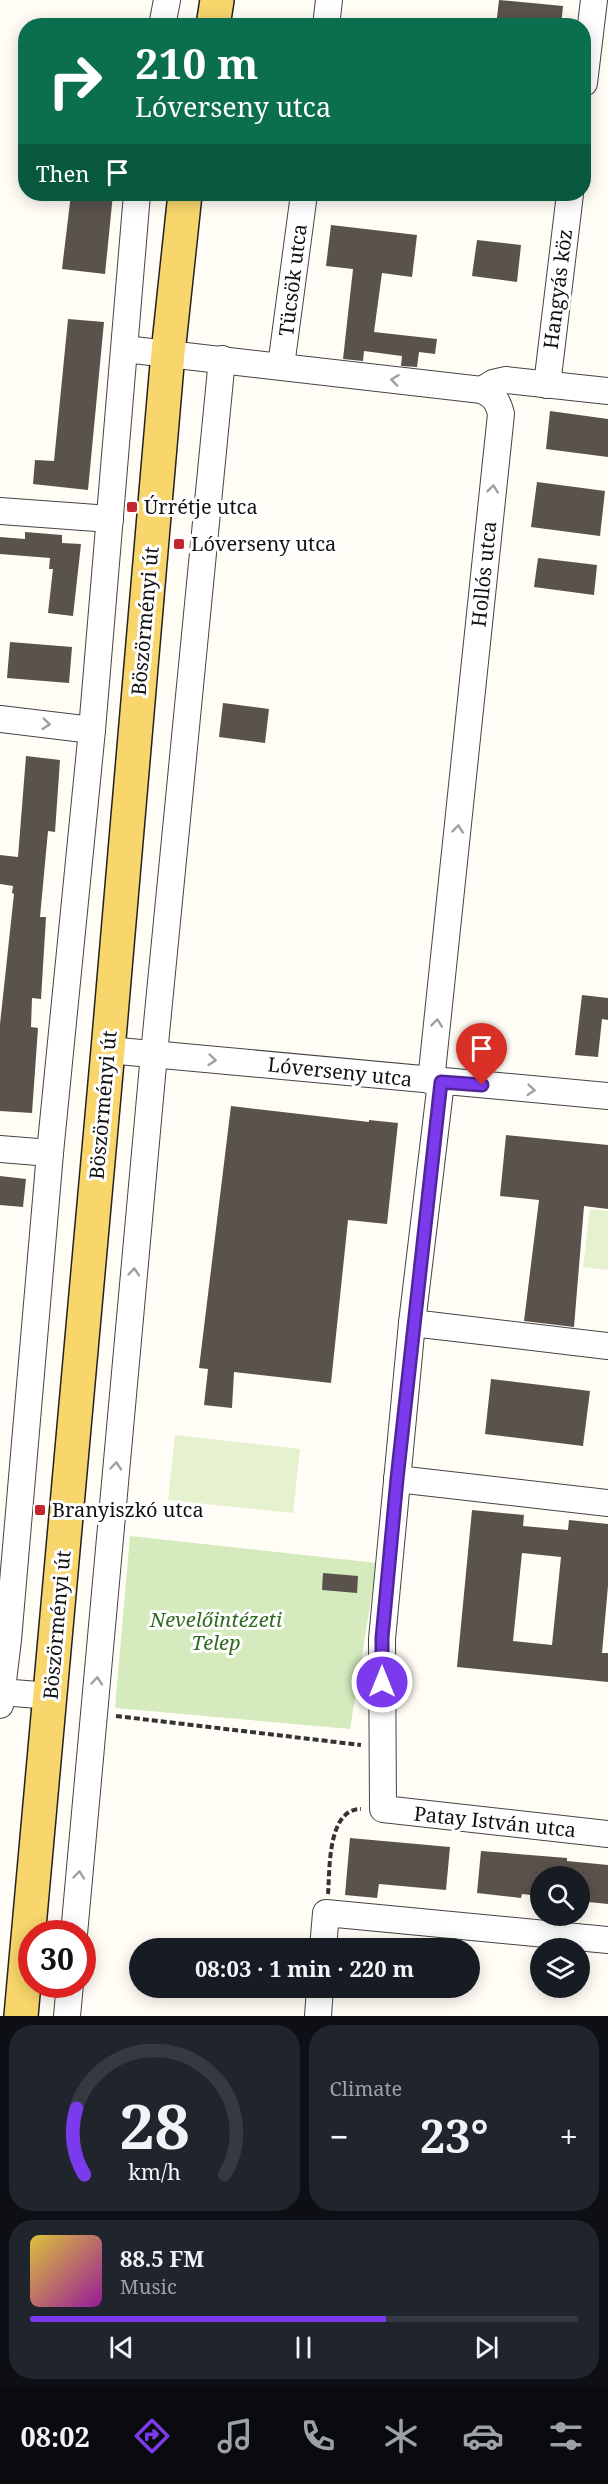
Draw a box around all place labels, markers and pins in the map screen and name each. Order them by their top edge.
place label: Úrrétje utca [144,493,258,520]
marker: Úrrétje utca [125,500,139,514]
place label: Lóverseny utca [191,530,336,557]
marker: Lóverseny utca [172,537,186,551]
pin [456,1023,507,1085]
place label: Branyiszkó utca [52,1496,204,1523]
marker: Branyiszkó utca [33,1503,47,1517]

